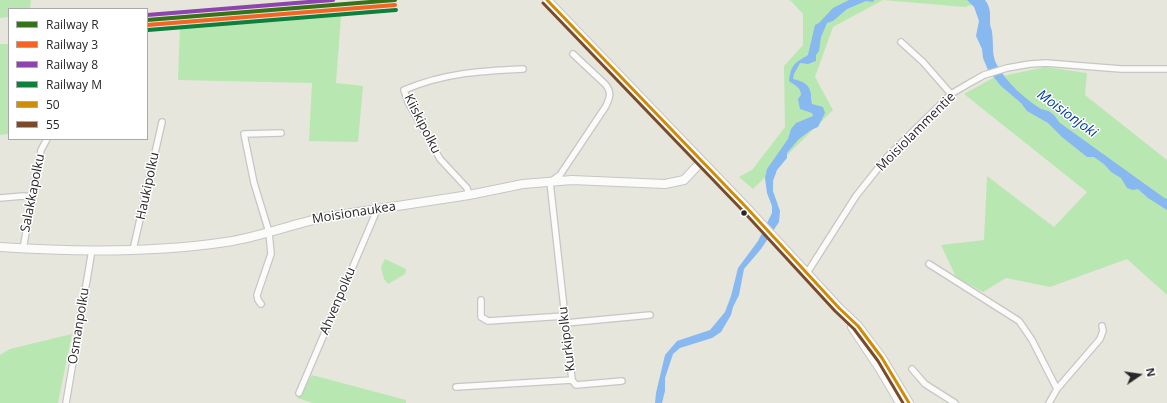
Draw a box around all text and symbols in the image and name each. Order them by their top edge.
legend [8,8,148,140]
text: Railway R [46,16,99,33]
text: Railway 3 [46,36,98,53]
text: Railway 8 [46,56,98,73]
text: Railway M [46,76,102,93]
water label: Moisionjoki [1034,87,1100,141]
street label: Moisiolammentie [873,89,959,175]
street label: Kiiskipolku [400,92,444,156]
text: 50 [46,96,60,113]
text: 55 [46,116,60,133]
street label: Haukipolku [133,151,163,221]
street label: Salakkapolku [18,152,48,234]
street label: Moisionaukea [311,199,397,227]
unlabelled marker [739,208,749,218]
street label: Ahvenpolku [317,265,359,337]
street label: Osmanpolku [65,287,93,365]
street label: Kurkipolku [555,306,579,372]
north arrow [1119,355,1159,395]
text: N [1143,366,1159,378]

